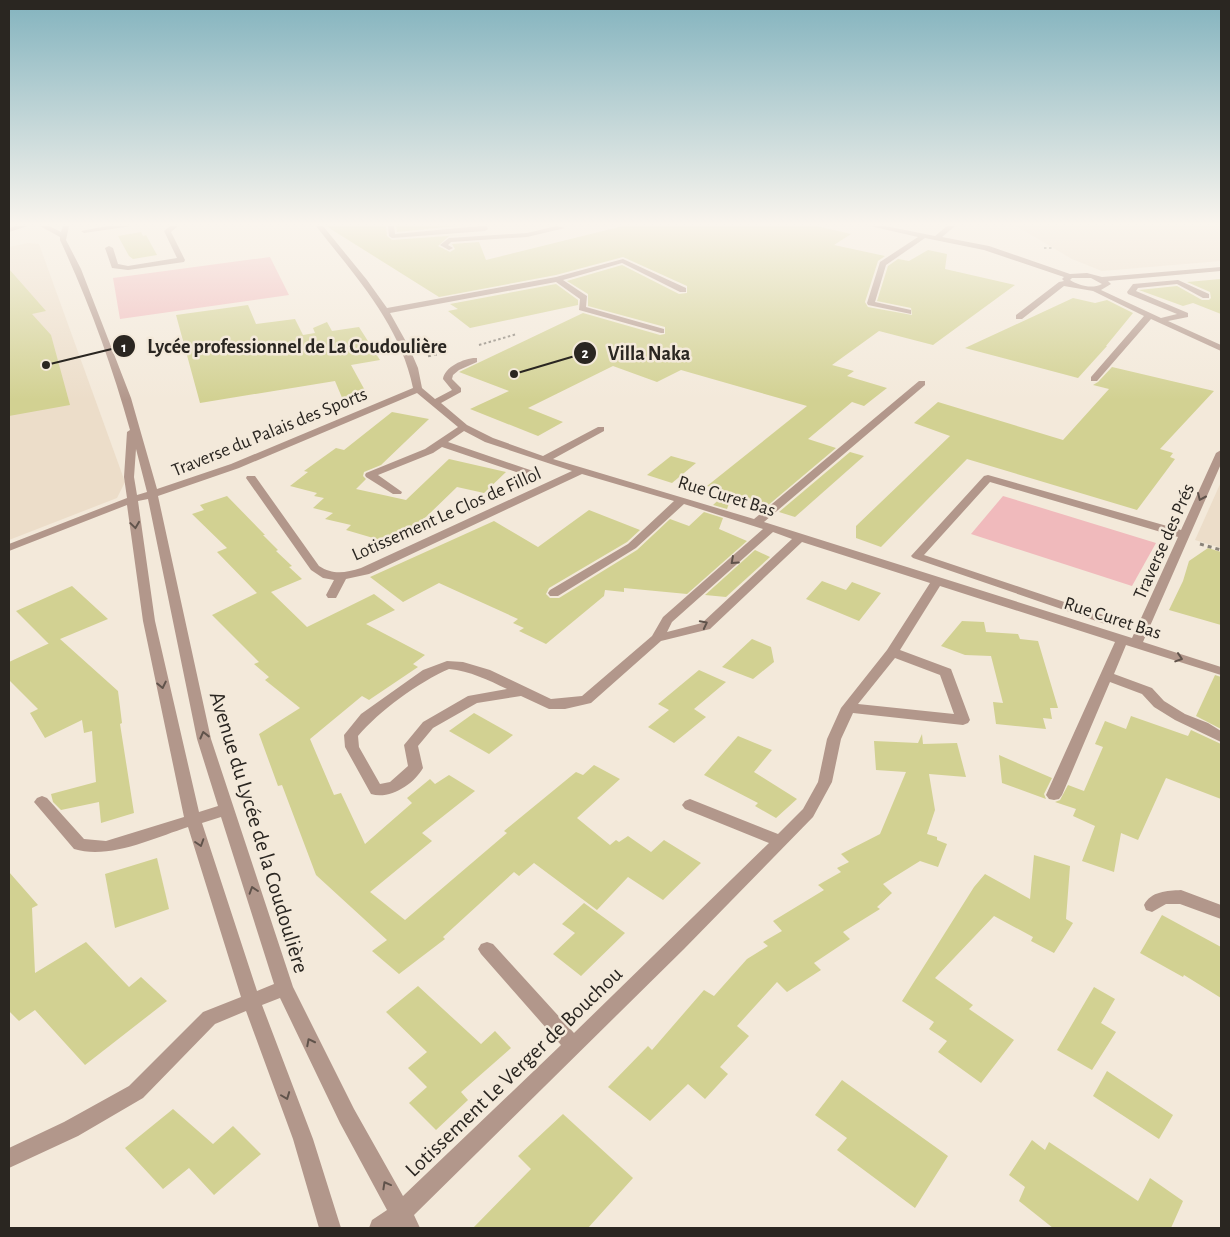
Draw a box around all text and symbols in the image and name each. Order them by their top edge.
callout: Lycée professionnel de La Coudoulière [112,329,457,364]
callout: Villa Naka [572,335,700,370]
text: Lycée professionnel de La Coudoulière [147,337,447,357]
text: 1 [121,340,127,355]
text: Villa Naka [608,344,691,364]
text: 2 [581,346,589,361]
street label: Traverse du Palais des Sports [169,384,370,480]
street label: Lotissement Le Clos de Fillol [349,464,544,565]
street label: Rue Curet Bas [676,473,778,520]
street label: Traverse des Prés [1130,481,1198,602]
one-way arrow [1197,492,1208,501]
one-way arrow [129,521,140,529]
one-way arrow [731,555,740,564]
street label: Rue Curet Bas [1062,594,1163,643]
one-way arrow [698,621,707,631]
one-way arrow [1174,652,1182,662]
one-way arrow [156,681,167,690]
street label: Avenue du Lycée de la Coudoulière [206,689,312,976]
one-way arrow [199,731,210,740]
one-way arrow [194,838,204,847]
one-way arrow [248,886,258,895]
street label: Lotissement Le Verger de Bouchou [401,962,626,1181]
one-way arrow [306,1038,316,1047]
one-way arrow [280,1091,291,1100]
one-way arrow [382,1182,392,1191]

